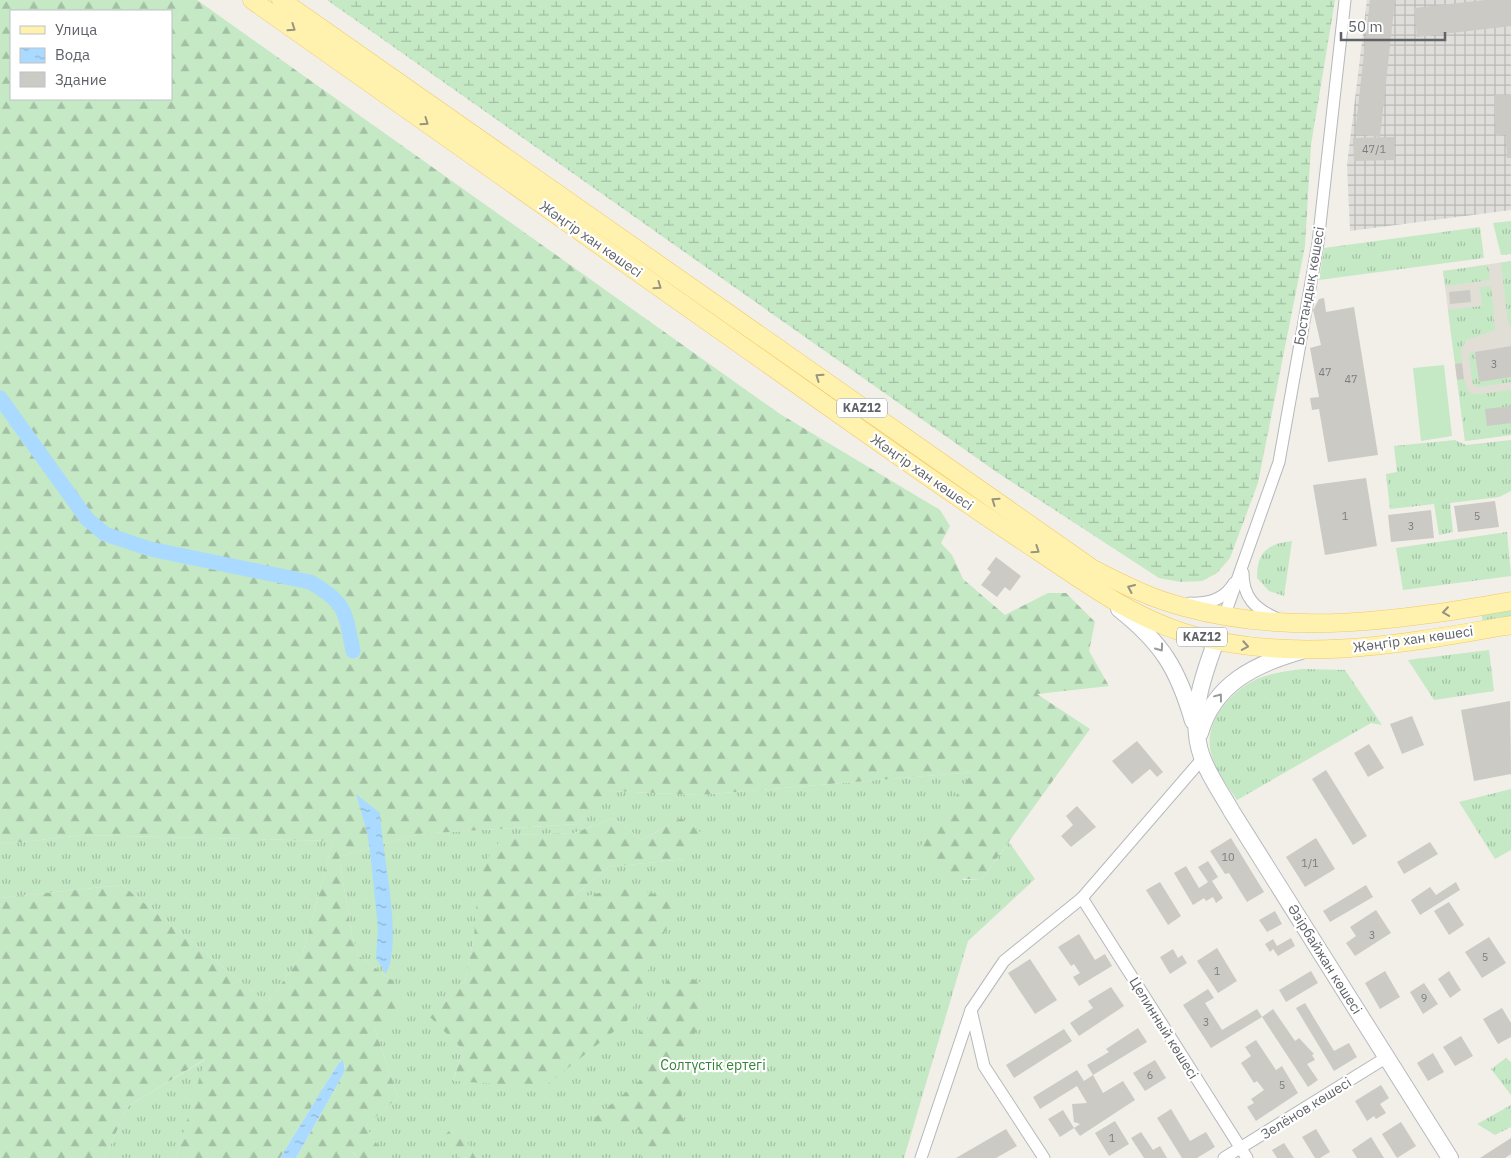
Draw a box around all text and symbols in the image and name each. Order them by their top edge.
legend [10,10,172,100]
scale bar [1341,10,1445,42]
text: 50 m [1348,17,1383,36]
text: Улица [55,20,97,39]
one-way arrow [286,22,296,31]
text: Вода [55,45,90,64]
text: Здание [55,70,107,89]
one-way arrow [419,116,429,125]
house number: 47/1 [1362,142,1386,156]
street label: Жәңгір хан көшесі [536,197,646,281]
street label: Бостандық көшесі [1290,225,1328,347]
one-way arrow [652,280,662,289]
house number: 3 [1491,357,1497,371]
house number: 47 [1318,365,1332,379]
house number: 47 [1344,372,1358,386]
one-way arrow [815,374,825,383]
road number: KAZ12 [837,398,887,418]
street label: Жәңгір хан көшесі [867,430,977,514]
one-way arrow [991,498,1001,507]
house number: 1 [1342,509,1349,523]
house number: 5 [1474,509,1480,523]
house number: 3 [1408,519,1414,533]
one-way arrow [1031,544,1040,553]
one-way arrow [1127,584,1136,595]
one-way arrow [1441,606,1449,617]
street label: Жәңгір хан көшесі [1352,622,1474,656]
road number: KAZ12 [1177,628,1227,646]
one-way arrow [1241,640,1250,650]
one-way arrow [1154,642,1162,651]
one-way arrow [1213,694,1221,703]
house number: 10 [1221,850,1235,864]
house number: 1/1 [1301,856,1319,870]
street label: Әзірбайжан көшесі [1284,901,1366,1017]
house number: 3 [1369,928,1375,942]
house number: 5 [1482,950,1488,964]
house number: 1 [1214,964,1221,978]
street label: Целинный көшесі [1125,974,1203,1082]
house number: 9 [1421,991,1427,1005]
house number: 3 [1203,1015,1209,1029]
park label: Солтүстік ертегі [660,1056,766,1074]
house number: 6 [1147,1068,1153,1082]
street label: Зелёнов көшесі [1257,1073,1355,1143]
house number: 5 [1279,1078,1285,1092]
house number: 1 [1109,1131,1116,1145]

